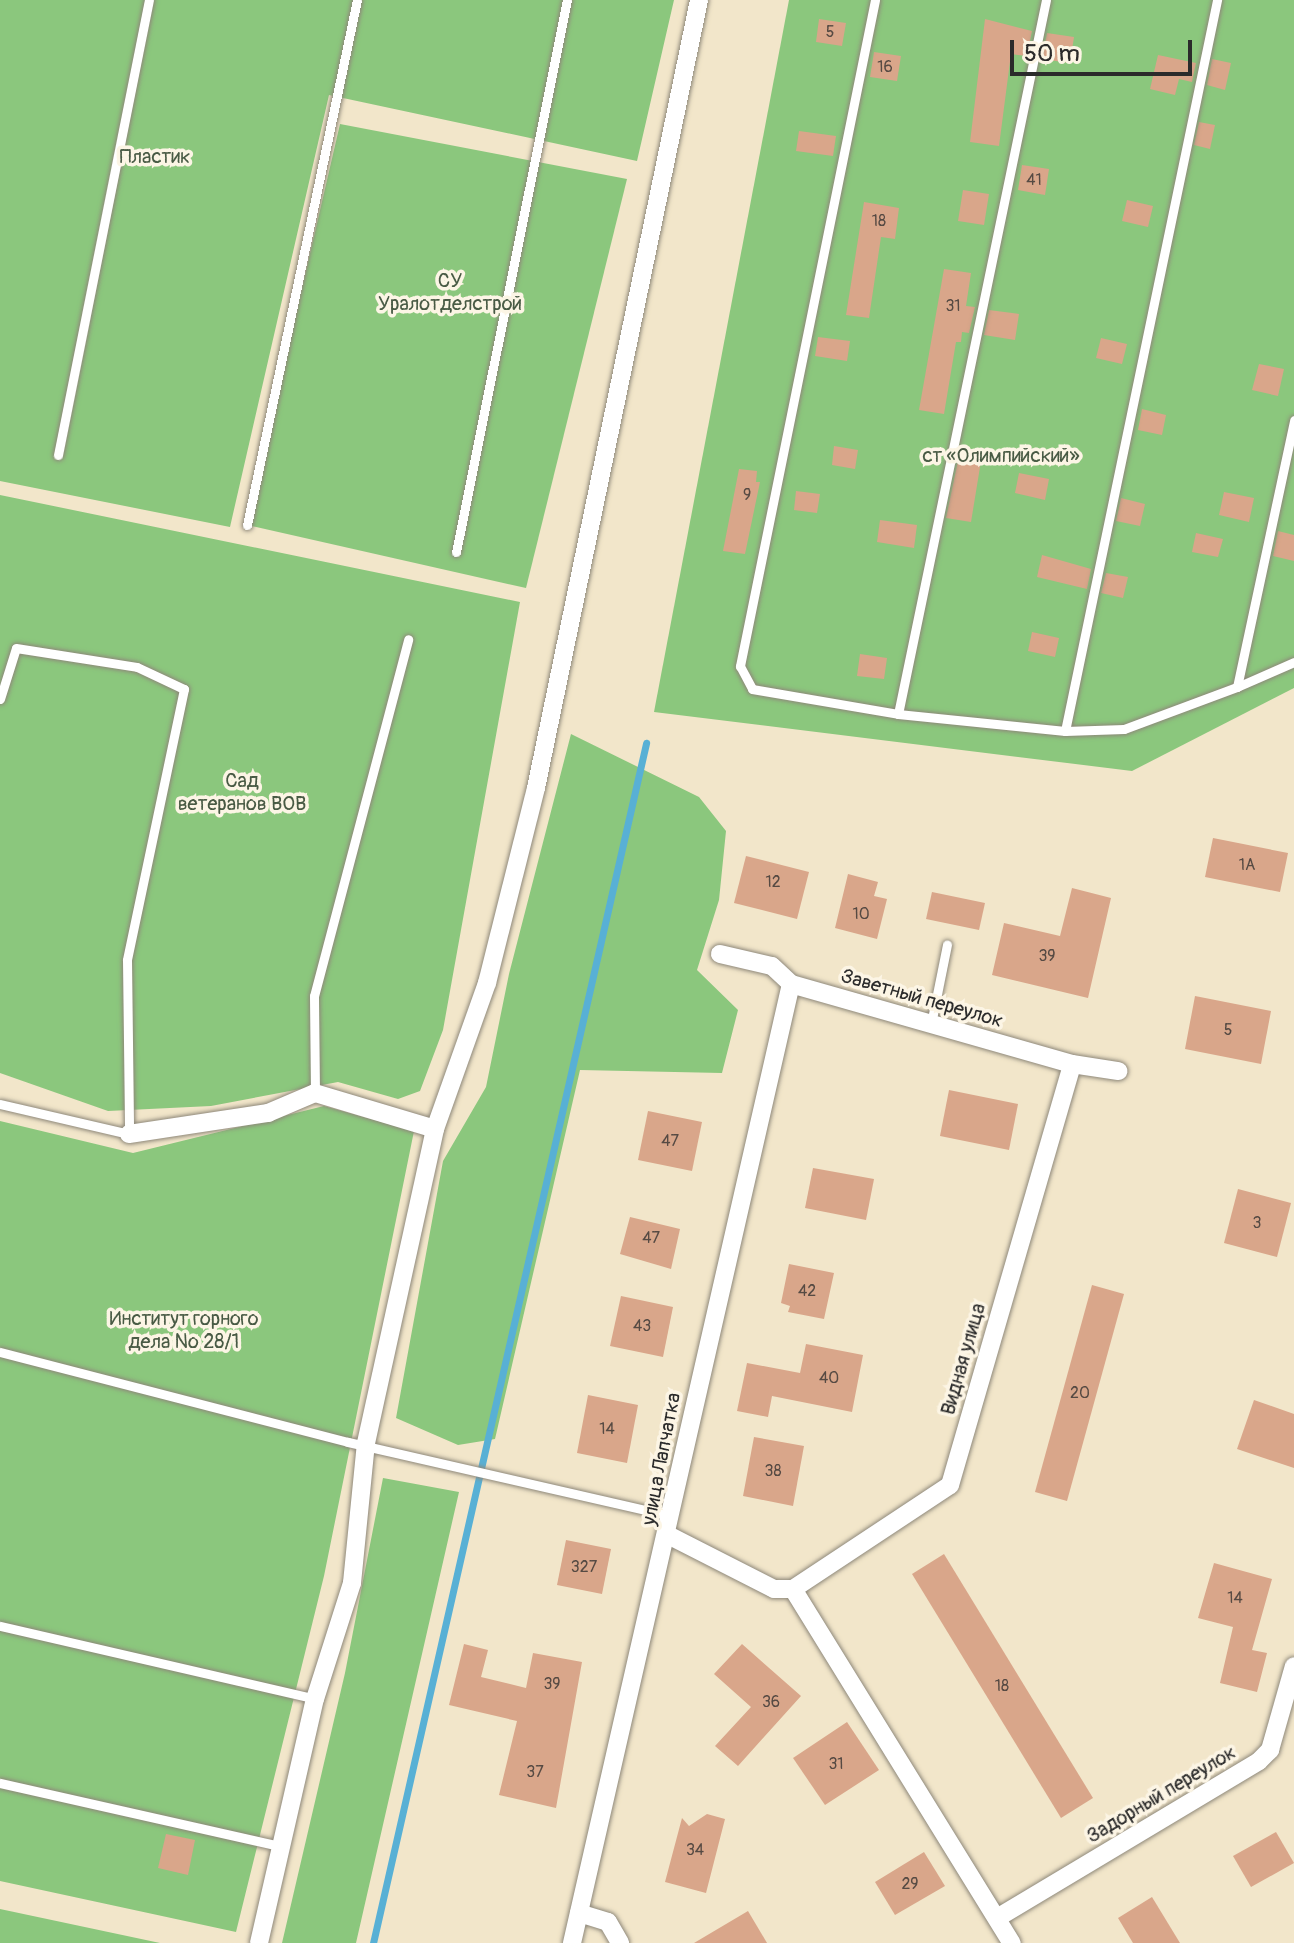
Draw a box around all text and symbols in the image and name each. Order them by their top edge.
house number: 5 [826,22,834,42]
scale bar [1014,24,1196,74]
text: 50 m [1024,39,1080,68]
house number: 16 [877,57,893,77]
park label: Пластик [120,144,190,168]
house number: 41 [1026,170,1042,190]
house number: 18 [872,211,886,231]
park label: СУ Уралотделстрой [378,269,522,316]
house number: 31 [945,296,961,316]
park label: ст «Олимпийский» [922,443,1080,467]
house number: 9 [743,485,751,505]
park label: Сад ветеранов ВОВ [178,768,306,815]
house number: 1А [1239,855,1255,875]
house number: 12 [765,872,781,892]
house number: 10 [852,904,870,924]
house number: 39 [1038,946,1056,966]
street label: Заветный переулок [838,963,1006,1033]
house number: 5 [1224,1020,1232,1040]
house number: 47 [661,1131,679,1151]
house number: 3 [1253,1213,1261,1233]
house number: 47 [642,1228,660,1248]
house number: 42 [798,1281,816,1301]
street label: Видная улица [936,1300,990,1418]
park label: Институт горного дела № 28/1 [110,1306,258,1353]
house number: 43 [633,1316,651,1336]
house number: 40 [819,1368,839,1388]
house number: 20 [1070,1383,1090,1403]
street label: улица Лапчатка [636,1391,686,1527]
house number: 14 [599,1419,615,1439]
house number: 38 [765,1461,781,1481]
house number: 327 [571,1557,597,1577]
house number: 14 [1227,1588,1243,1608]
house number: 39 [543,1674,561,1694]
house number: 18 [995,1676,1009,1696]
house number: 36 [762,1692,780,1712]
street label: Задорный переулок [1082,1740,1240,1848]
house number: 31 [828,1754,844,1774]
house number: 37 [526,1762,544,1782]
house number: 34 [686,1840,704,1860]
house number: 29 [901,1874,919,1894]

